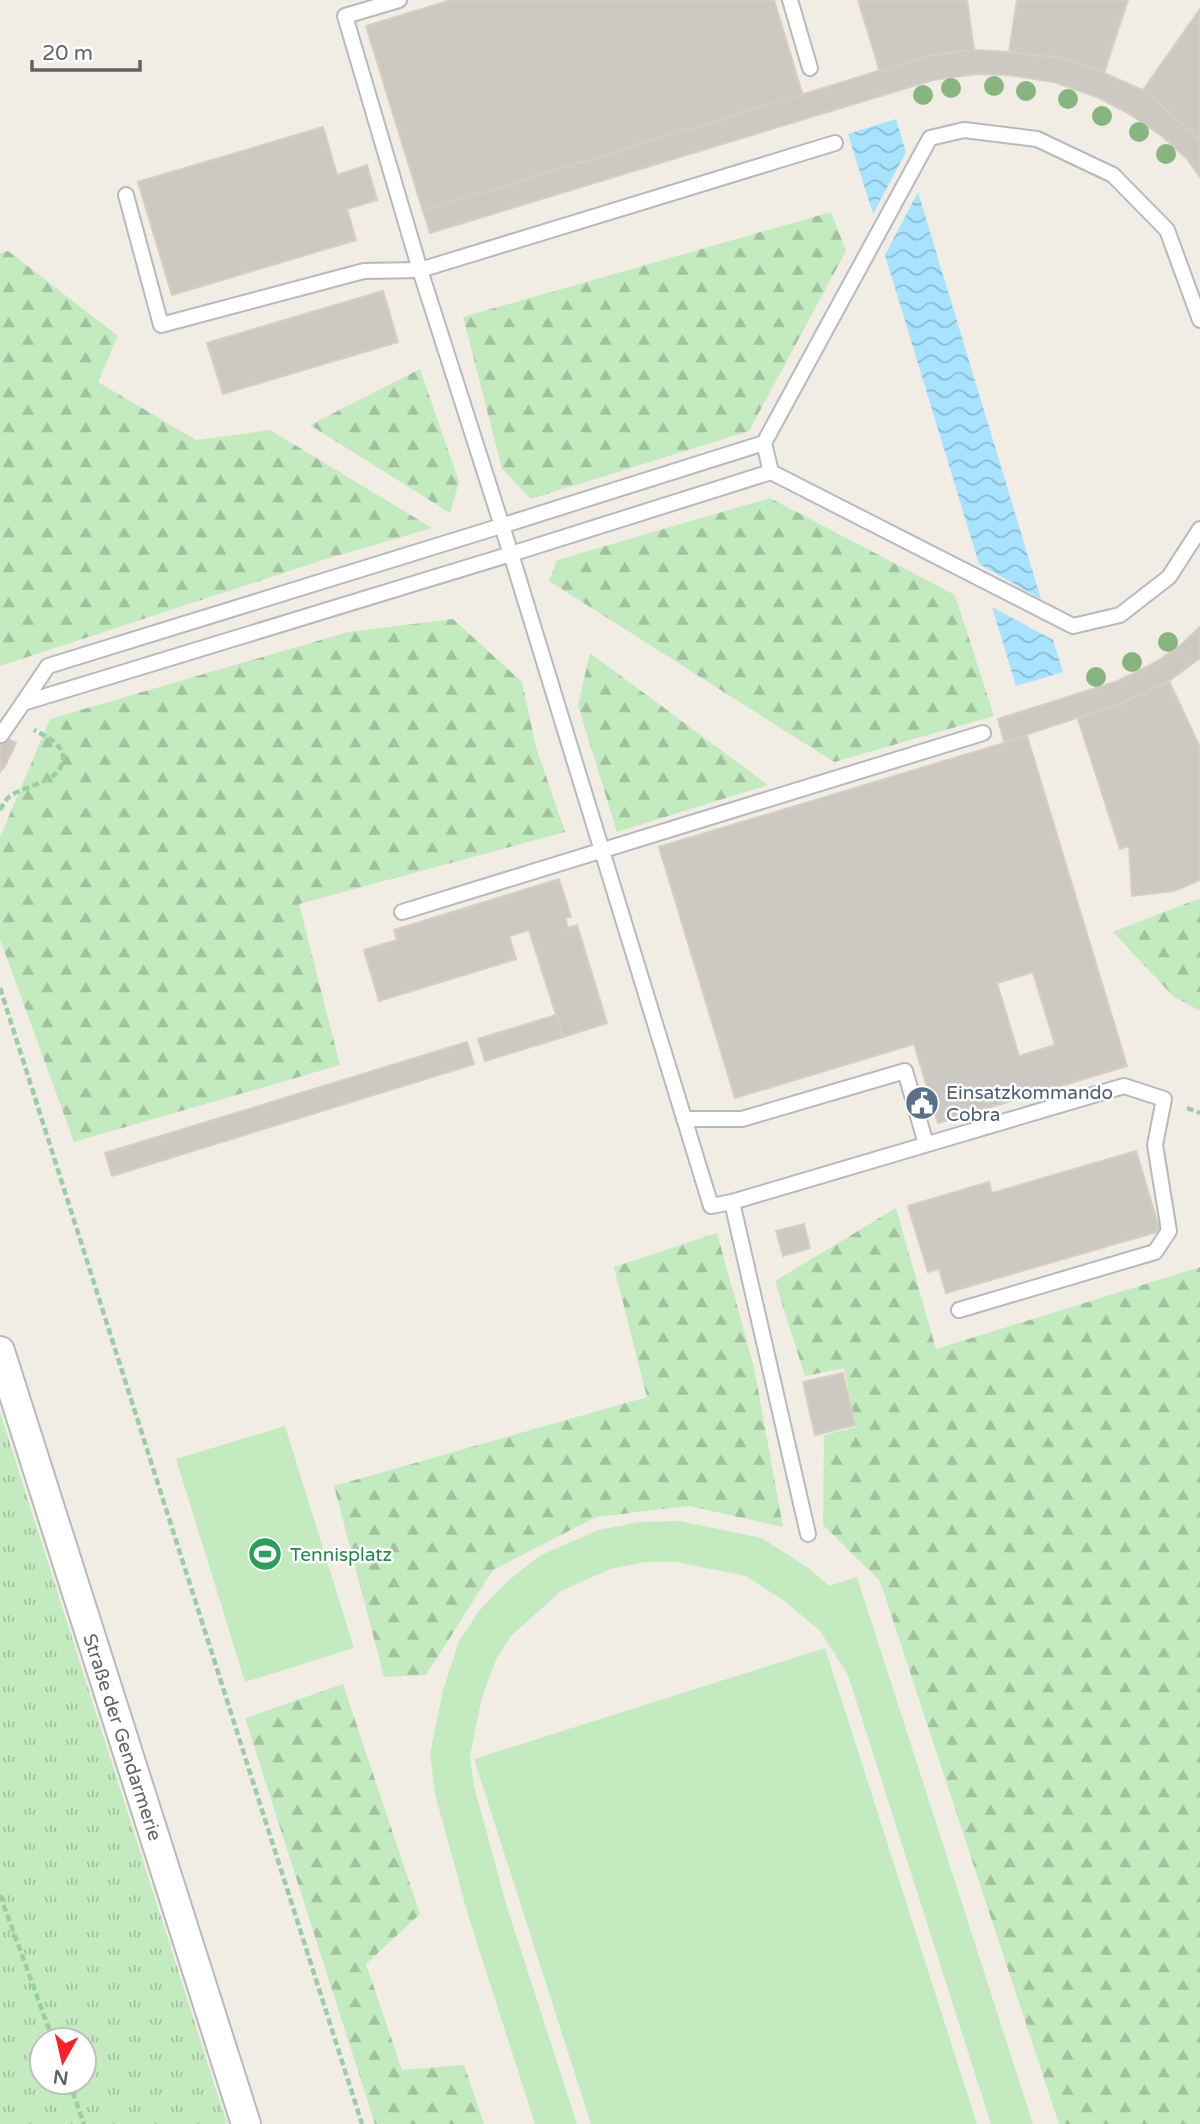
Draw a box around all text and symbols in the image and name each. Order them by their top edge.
scale bar [32,28,140,72]
text: 20 m [42,41,93,66]
place label: Einsatzkommando Cobra [946,1082,1113,1126]
public building icon: Einsatzkommando Cobra [903,1084,941,1122]
sports icon: Tennisplatz [246,1535,284,1573]
place label: Tennisplatz [290,1544,392,1566]
street label: Straße der Gendarmerie [78,1631,166,1844]
north arrow [28,2026,98,2096]
text: N [52,2065,70,2089]

